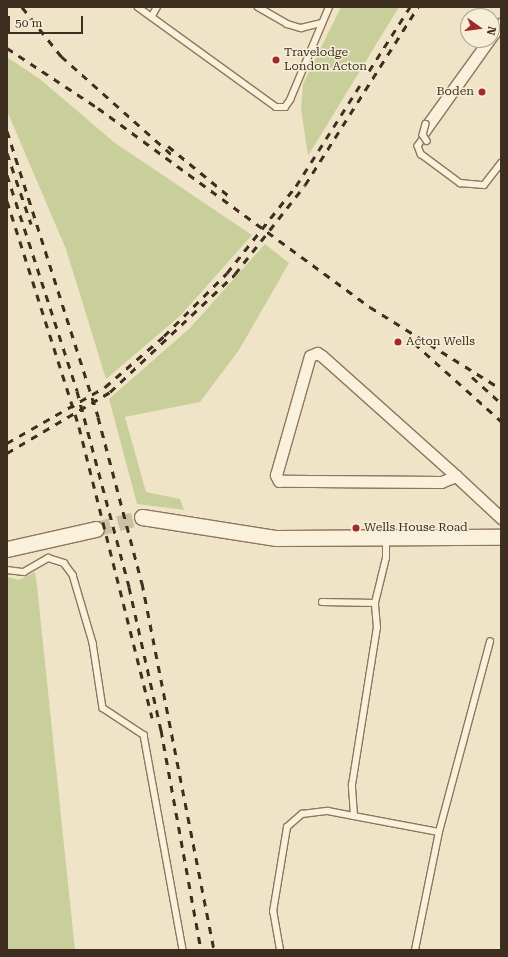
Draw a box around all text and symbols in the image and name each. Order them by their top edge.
scale bar [10,8,85,34]
north arrow [460,8,500,48]
text: 50 m [15,16,42,30]
text: N [484,25,498,36]
place label: Travelodge London Acton [284,46,367,74]
marker: Travelodge London Acton [271,55,281,65]
place label: Boden [437,85,474,99]
marker: Boden [477,87,487,97]
place label: Acton Wells [406,335,475,349]
marker: Acton Wells [393,337,403,347]
place label: Wells House Road [364,521,468,535]
marker: Wells House Road [351,523,361,533]

